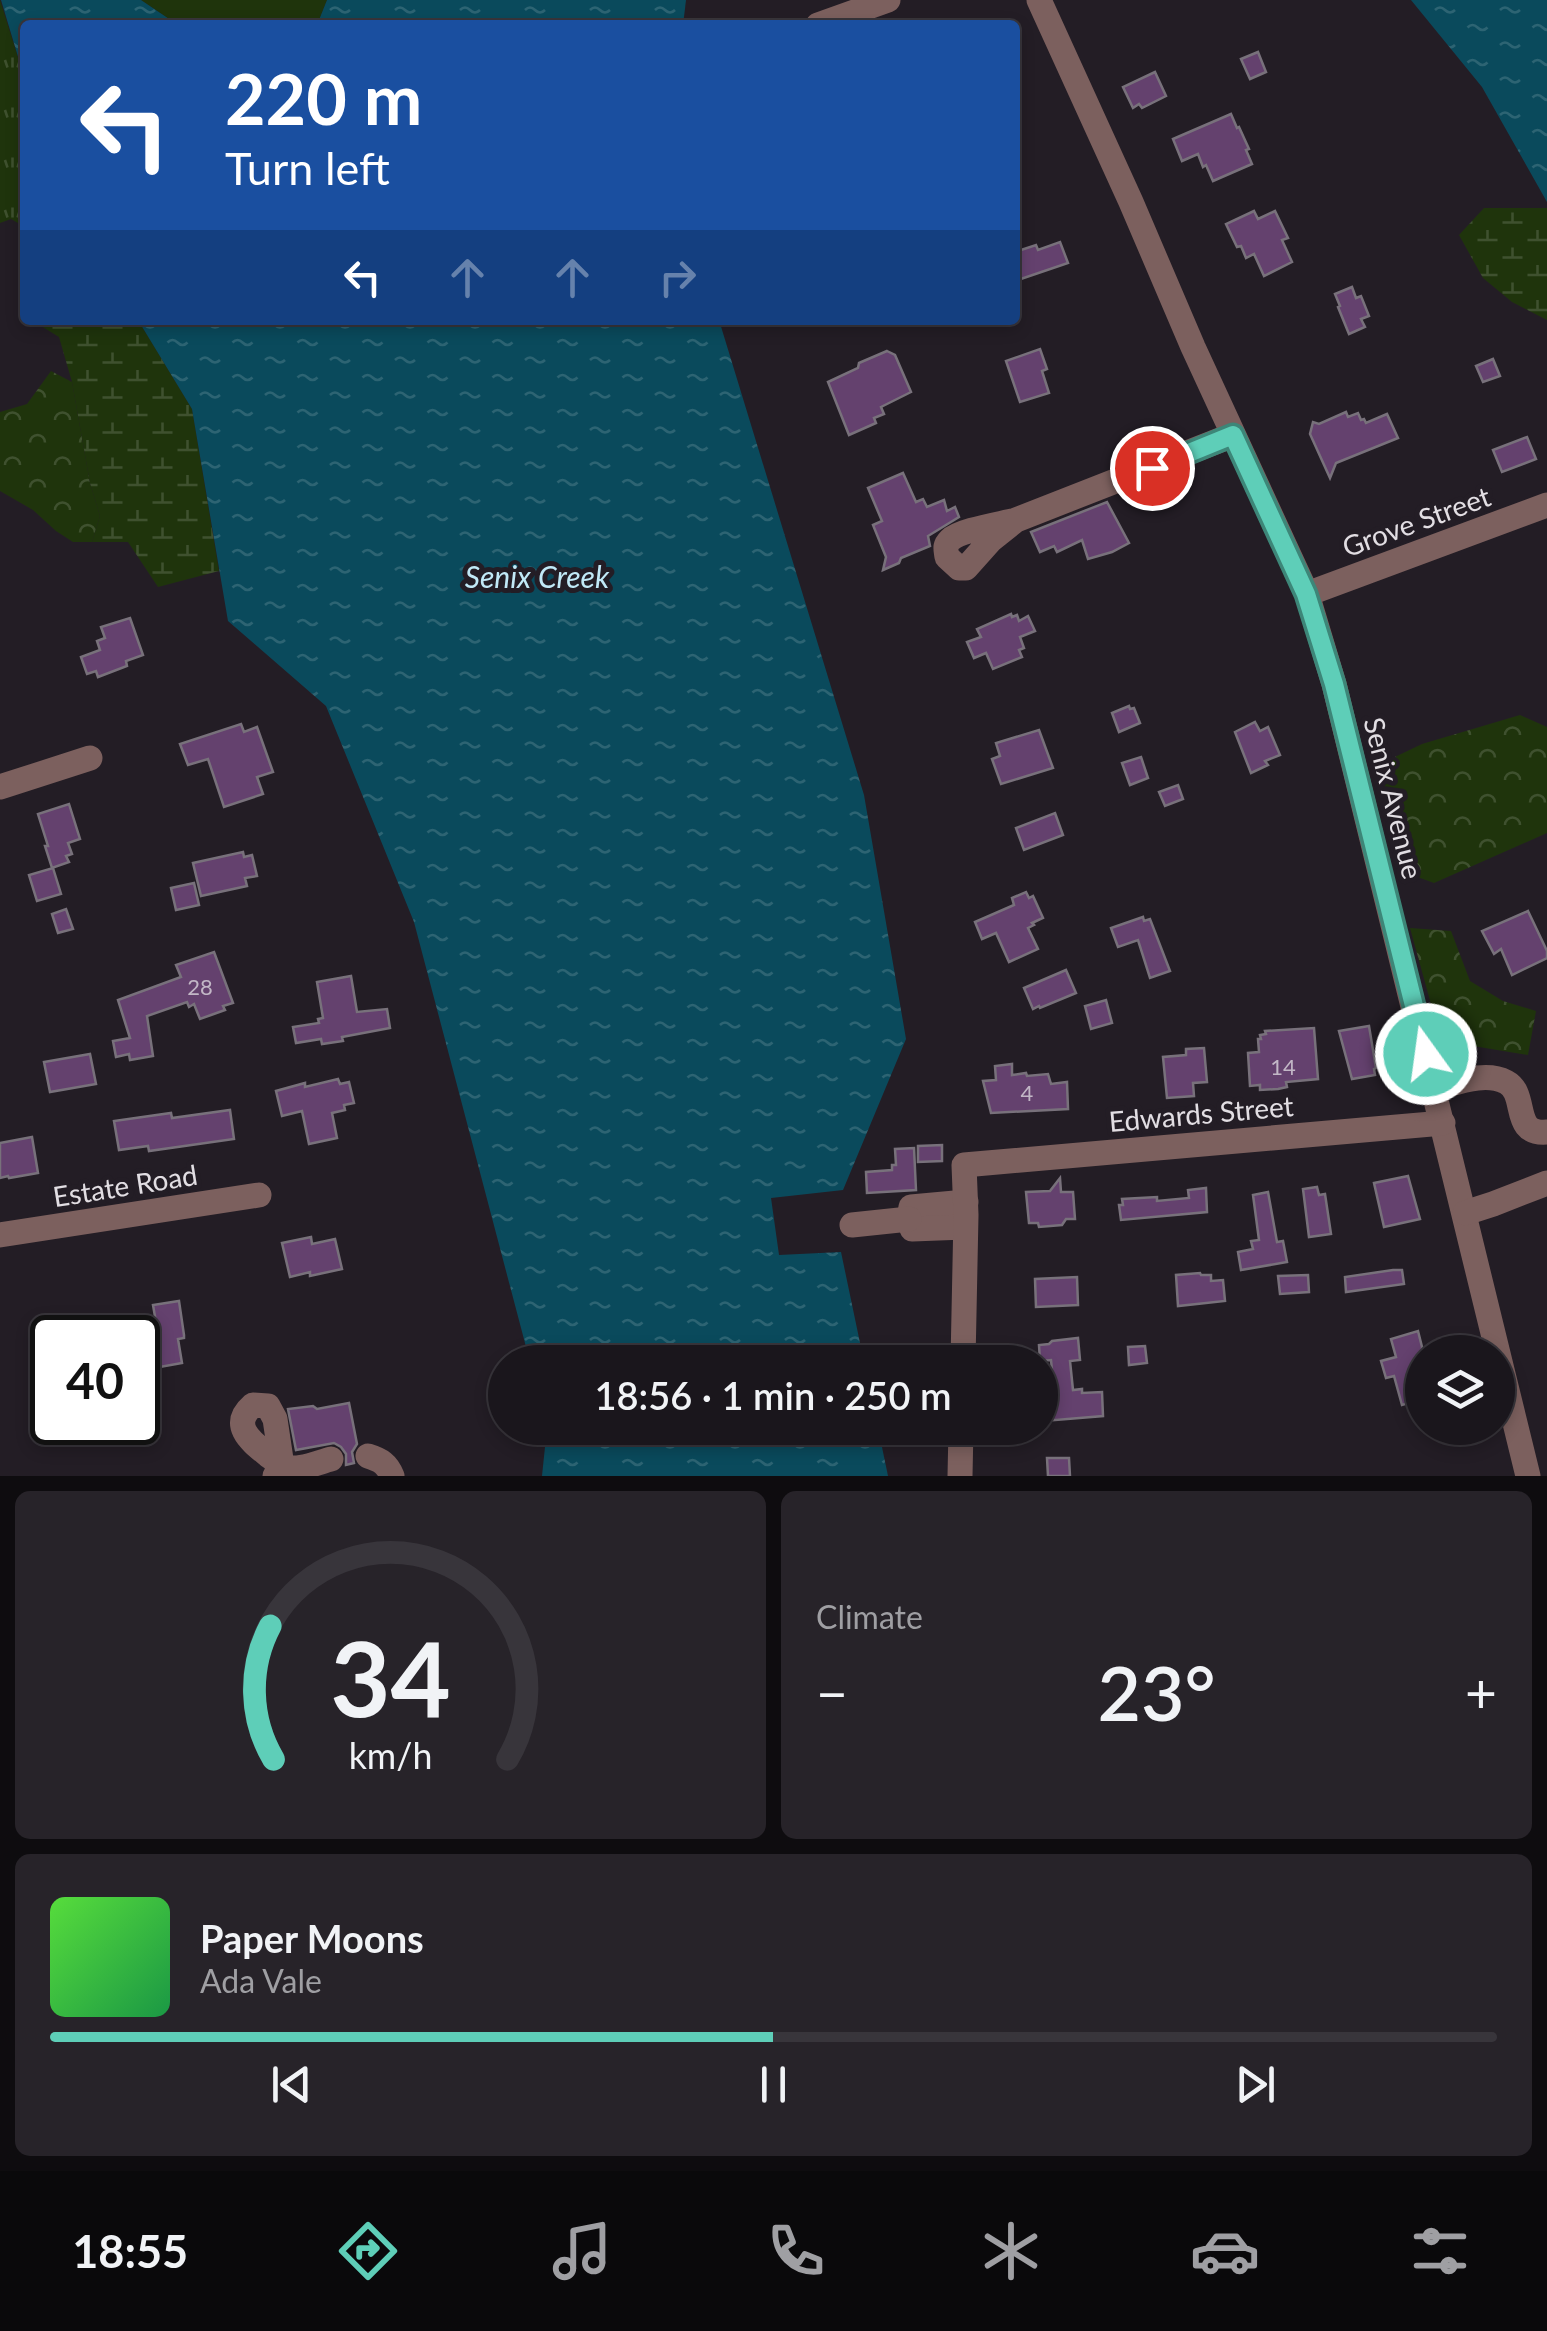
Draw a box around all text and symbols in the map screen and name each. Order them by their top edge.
text: 220 m [225,56,422,140]
icon: left [60,60,190,190]
text: Turn left [225,141,390,195]
icon: left [335,250,390,305]
icon: ahead [440,250,495,305]
icon: ahead [545,250,600,305]
icon: right [650,250,705,305]
pin [1110,426,1195,511]
icon: arrive [1125,441,1180,496]
street label: Grove Street [1337,479,1495,563]
water label: Senix Creek [465,558,610,594]
street label: Senix Avenue [1358,714,1430,882]
house number: 28 [187,973,213,1000]
position arrow [1374,1002,1478,1106]
house number: 14 [1270,1053,1296,1080]
house number: 4 [1021,1079,1034,1106]
street label: Edwards Street [1107,1088,1295,1138]
street label: Estate Road [50,1157,200,1213]
speed limit sign: 40 [30,1315,160,1445]
map controls [1405,1335,1515,1445]
button: layers [1405,1335,1515,1445]
text: 18:56 · 1 min · 250 m [595,1372,951,1418]
text: Climate [816,1597,923,1636]
text: 34 [330,1614,451,1739]
text: 23° [1097,1647,1216,1737]
text: − [816,1659,848,1725]
text: + [1465,1659,1497,1725]
text: km/h [349,1734,432,1777]
text: Paper Moons [200,1915,424,1961]
text: Ada Vale [200,1961,322,2000]
icon: previous [264,2057,319,2112]
icon: pause [746,2057,801,2112]
icon: next [1228,2057,1283,2112]
icon: directions [333,2216,403,2286]
icon: music [547,2216,617,2286]
icon: phone [761,2216,831,2286]
icon: climate [976,2216,1046,2286]
icon: car [1190,2216,1260,2286]
icon: filters [1405,2216,1475,2286]
text: 18:55 [72,2224,188,2278]

